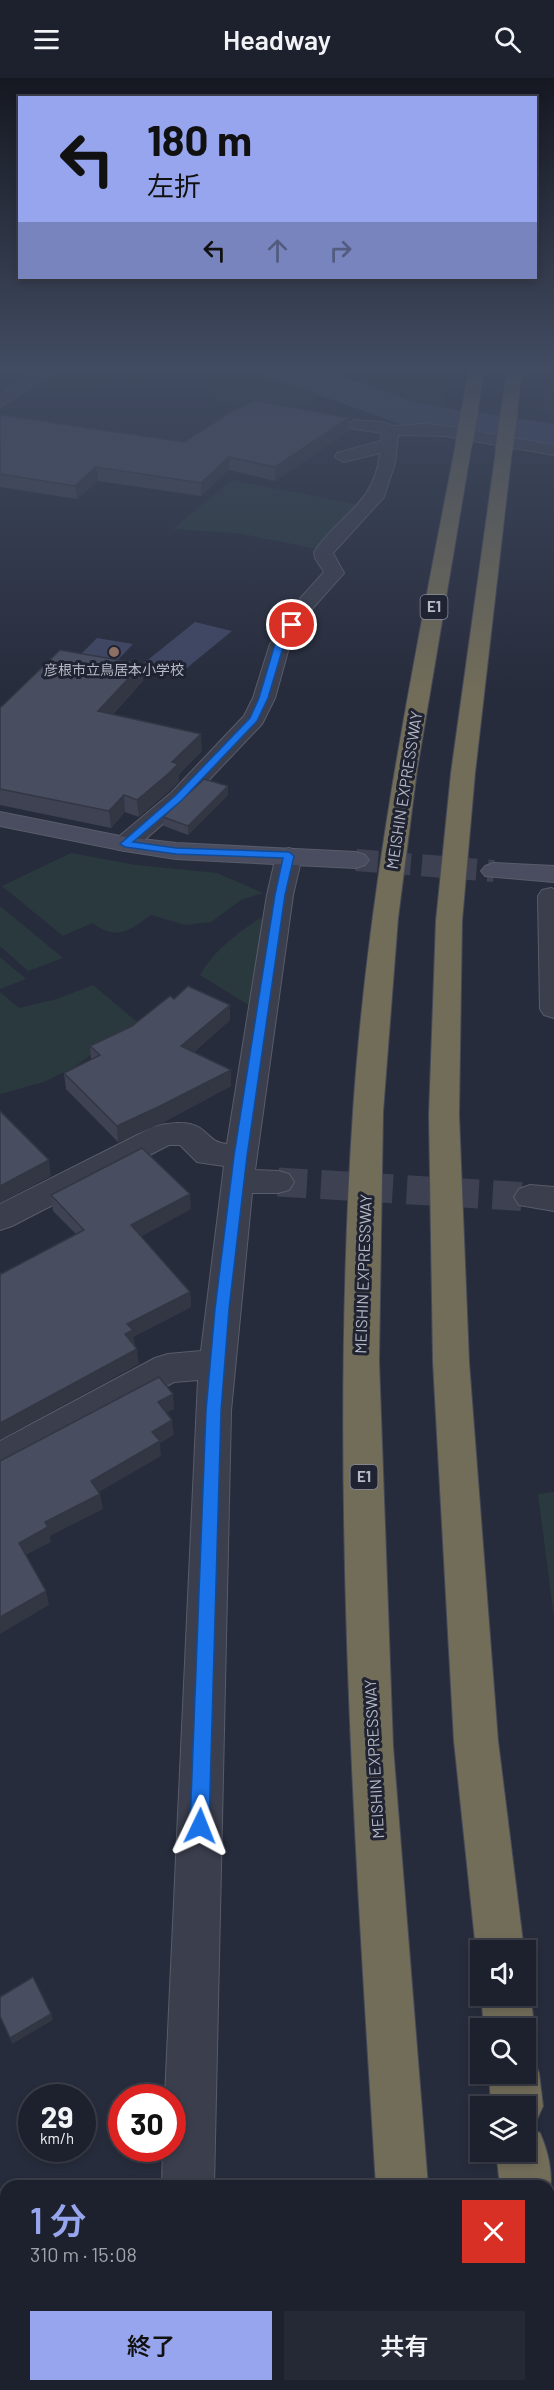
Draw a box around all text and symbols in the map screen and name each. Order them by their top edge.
icon: menu [30,23,63,56]
text: Headway [223,23,331,55]
icon: search [491,23,524,56]
text: 180 m [147,114,252,164]
icon: left [48,120,126,198]
text: 左折 [147,169,201,201]
icon: left [198,234,231,267]
icon: ahead [261,234,294,267]
icon: right [324,234,357,267]
road number: E1 [420,595,448,619]
pin [266,599,317,650]
icon: arrive [275,608,308,641]
marker: 彦根市立鳥居本小学校 [107,645,121,659]
place label: 彦根市立鳥居本小学校 [44,661,184,678]
street label: MEISHIN EXPRESSWAY [382,709,425,870]
street label: MEISHIN EXPRESSWAY [350,1194,375,1354]
road number: E1 [350,1465,378,1489]
street label: MEISHIN EXPRESSWAY [360,1679,387,1839]
position arrow [168,1794,232,1858]
map controls [470,1940,536,2162]
button: sound [470,1940,536,2006]
button: search [470,2018,536,2084]
speed limit sign: 30 [108,2084,186,2162]
button: layers [470,2096,536,2162]
text: 29 [41,2098,73,2134]
text: km/h [40,2129,74,2147]
text: 1 分 [30,2198,86,2241]
button: close [462,2200,525,2263]
text: 310 m · 15:08 [30,2242,137,2266]
button: 終了 [30,2311,272,2380]
button: 共有 [284,2311,525,2380]

